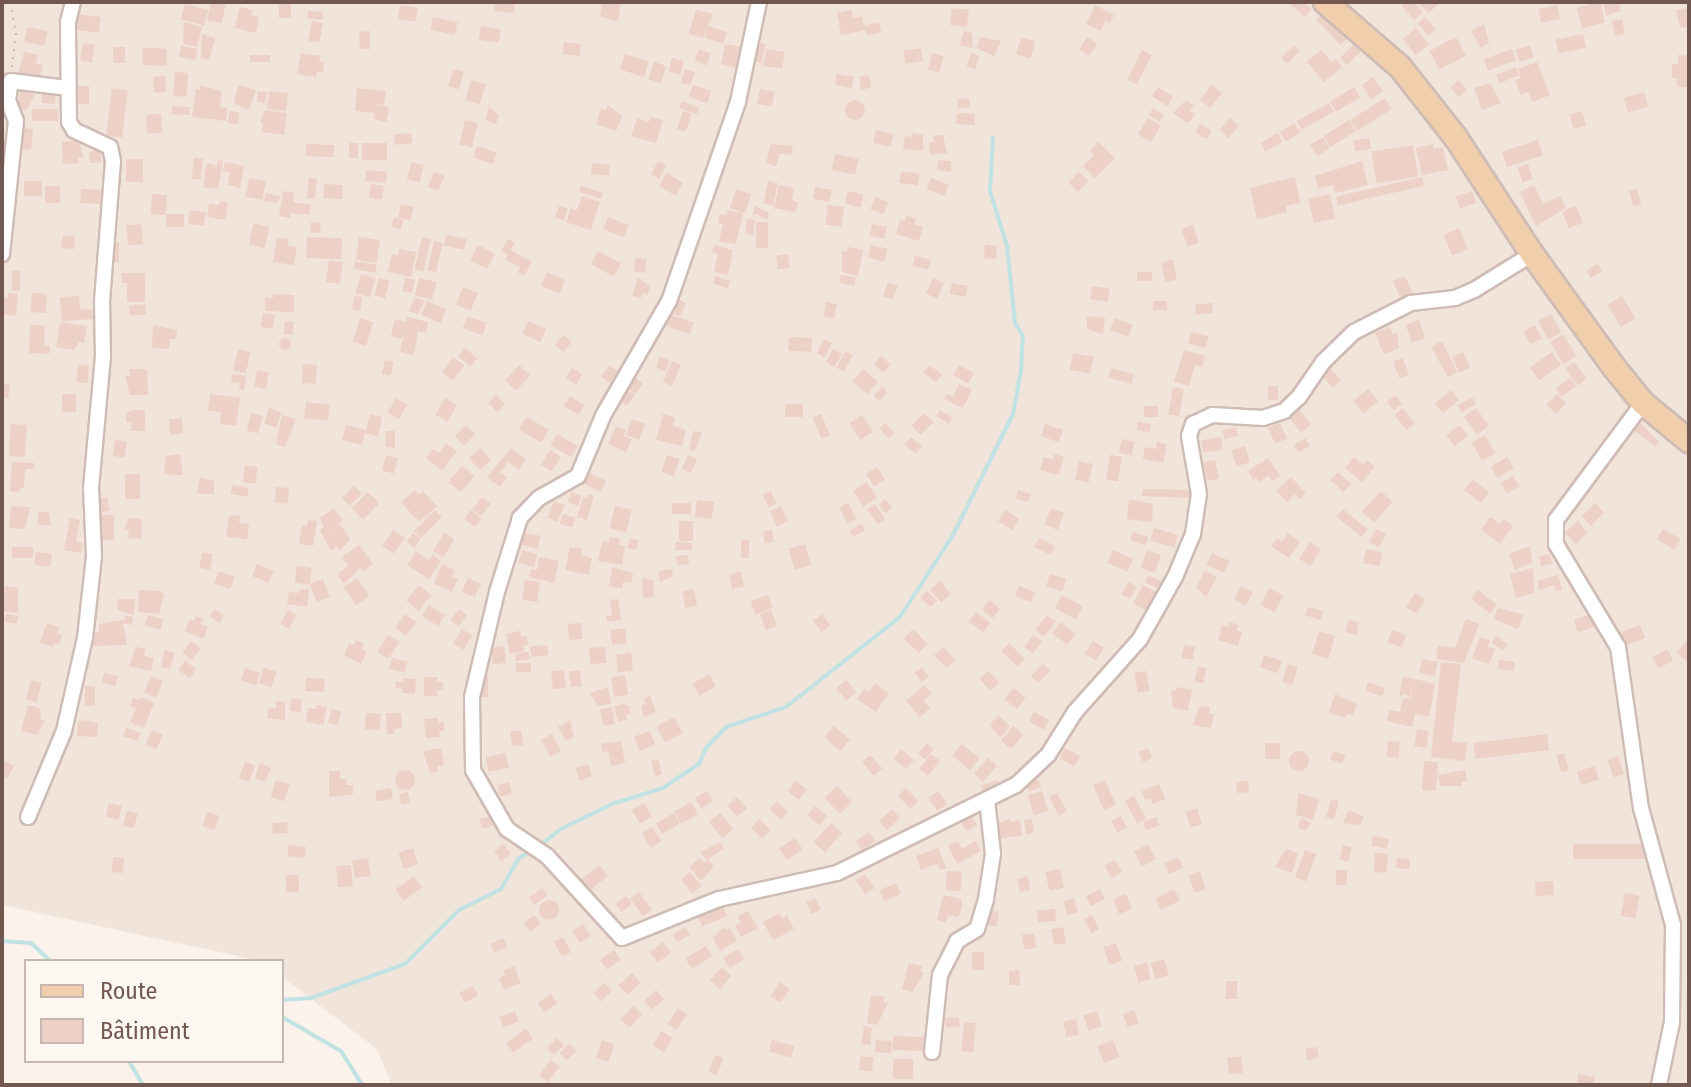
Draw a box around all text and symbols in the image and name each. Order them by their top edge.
legend [24,959,284,1063]
text: Route [100,977,157,1005]
text: Bâtiment [100,1017,190,1045]

